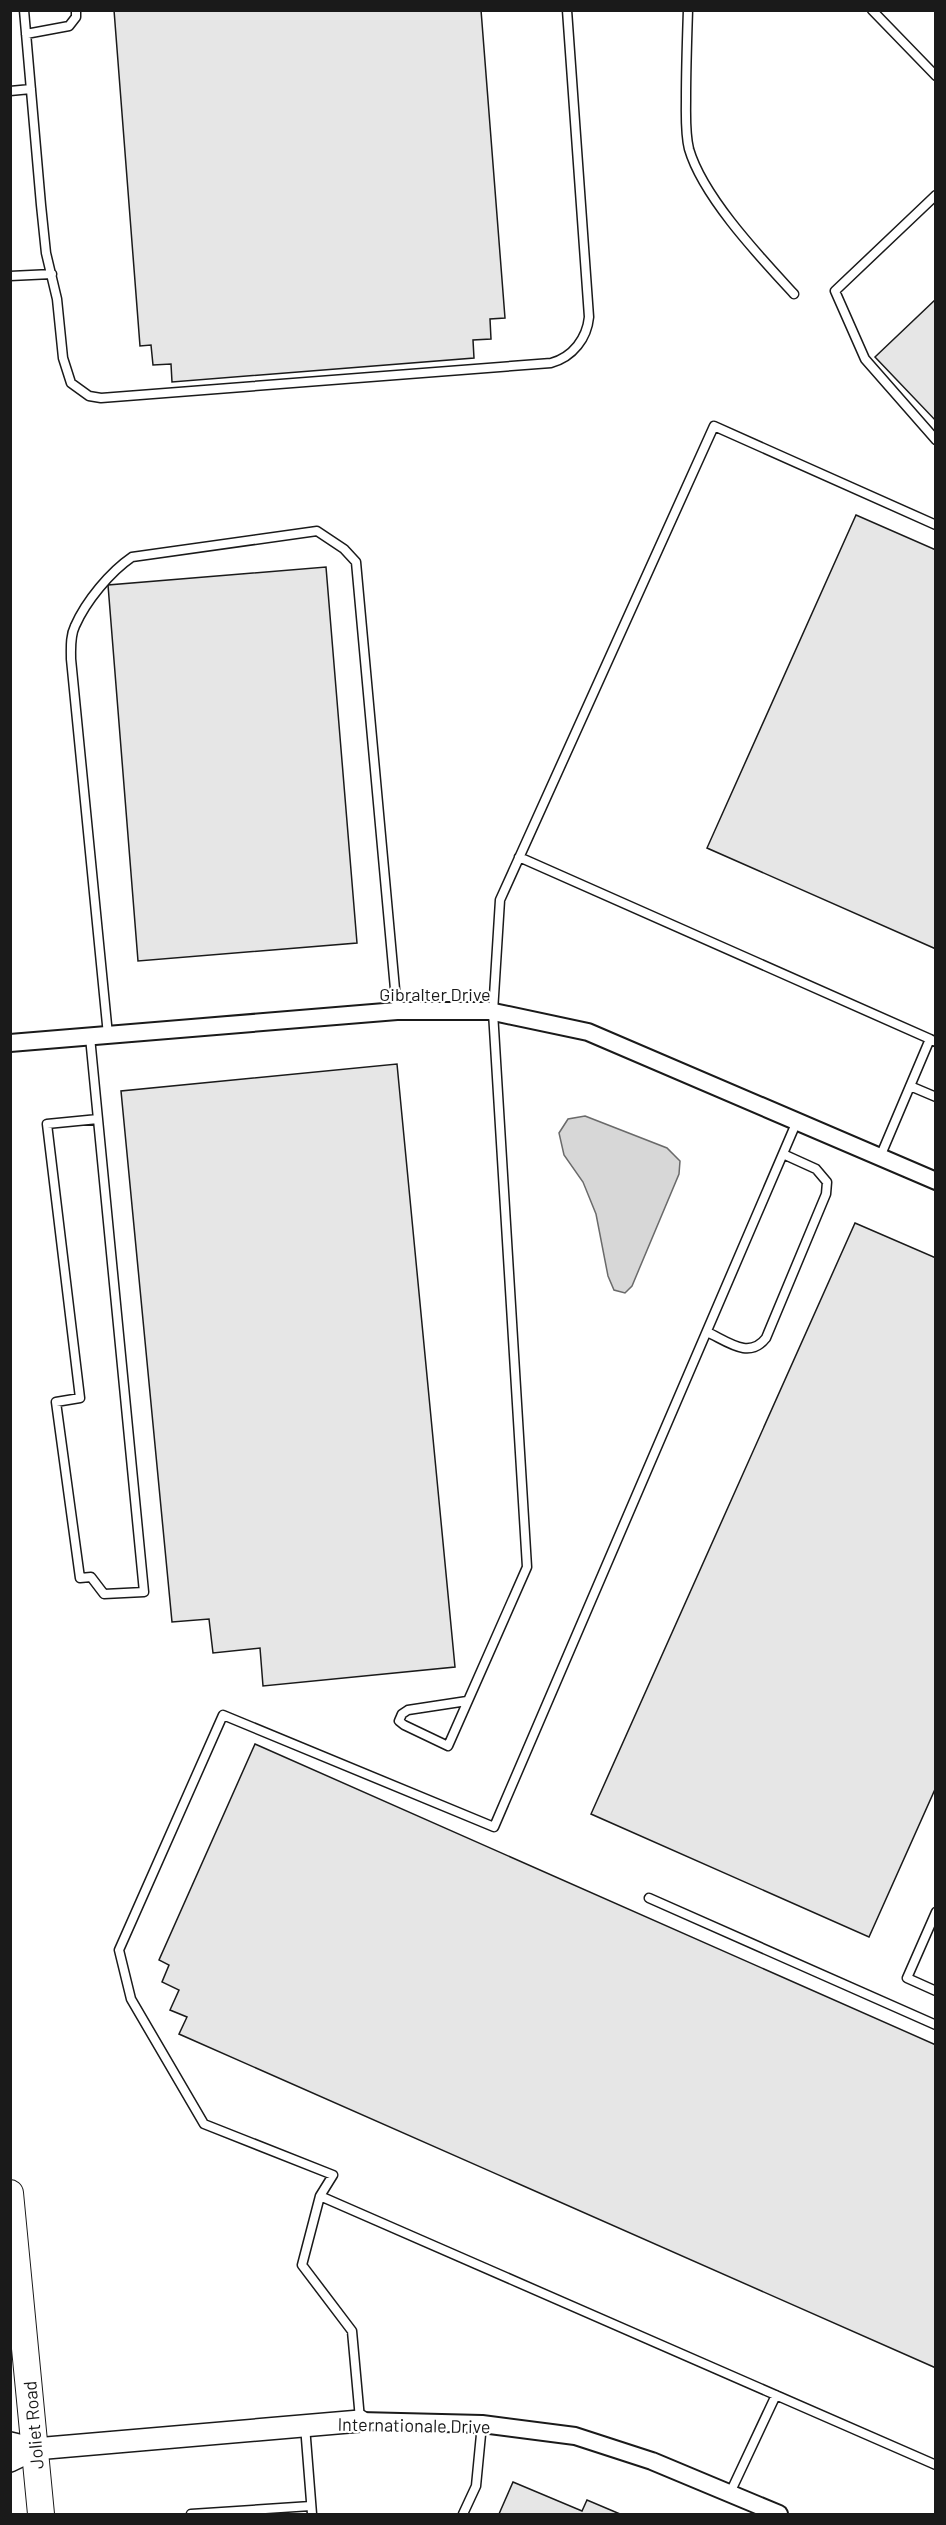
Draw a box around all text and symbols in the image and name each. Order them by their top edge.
street label: Gibralter Drive [379,983,491,1005]
street label: Joliet Road [18,2380,48,2470]
street label: Internationale Drive [337,2413,491,2437]

